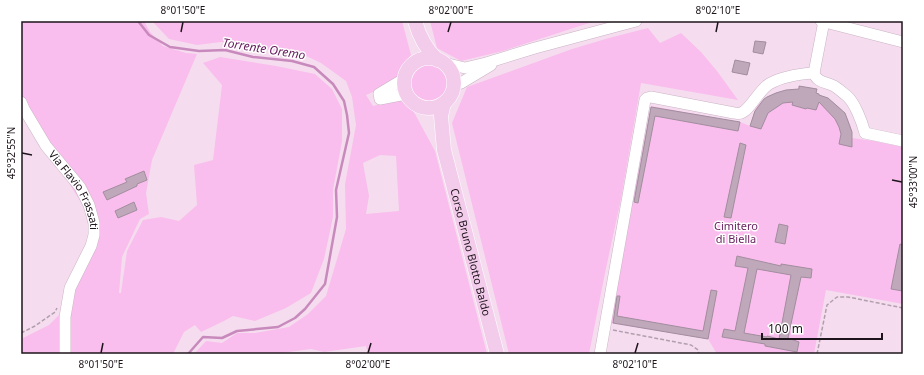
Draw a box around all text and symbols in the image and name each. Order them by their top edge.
text: 8°01'50"E [161,3,205,17]
text: 8°02'00"E [429,3,473,17]
text: 8°02'10"E [696,3,740,17]
water label: Torrente Oremo [221,34,307,63]
text: 45°32'55"N [4,127,18,179]
street label: Via Flavio Frassati [46,147,102,230]
text: 45°33'00"N [906,156,920,208]
street label: Corso Bruno Blotto Baldo [447,186,495,318]
park label: Cimitero di Biella [714,218,758,246]
scale bar [762,315,882,341]
text: 100 m [768,320,803,337]
text: 8°01'50"E [79,357,123,371]
text: 8°02'00"E [346,357,390,371]
text: 8°02'10"E [613,357,657,371]

